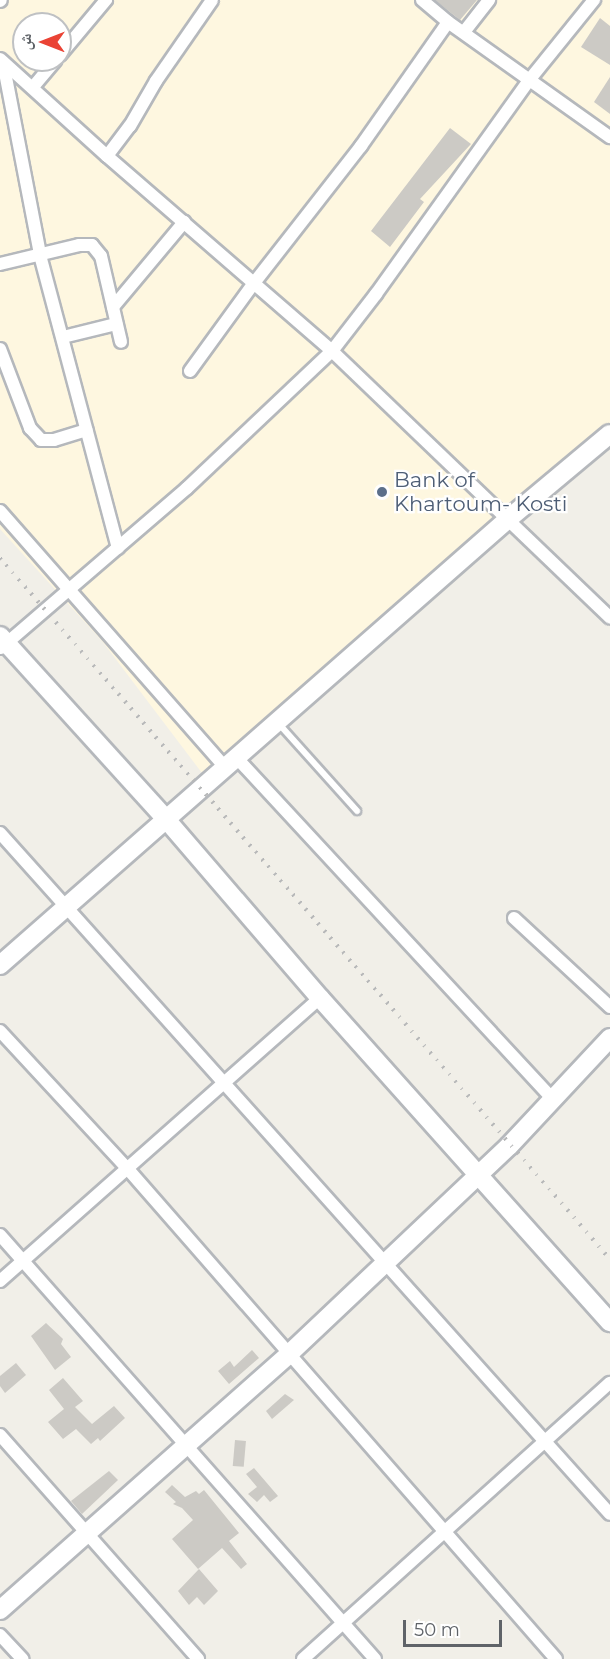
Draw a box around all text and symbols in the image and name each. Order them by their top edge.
north arrow [12,12,72,72]
text: ش [16,34,35,51]
place label: Bank of Khartoum- Kosti [394,467,567,517]
marker: Bank of Khartoum- Kosti [375,485,389,499]
scale bar [406,1608,505,1646]
text: 50 m [414,1619,460,1641]

